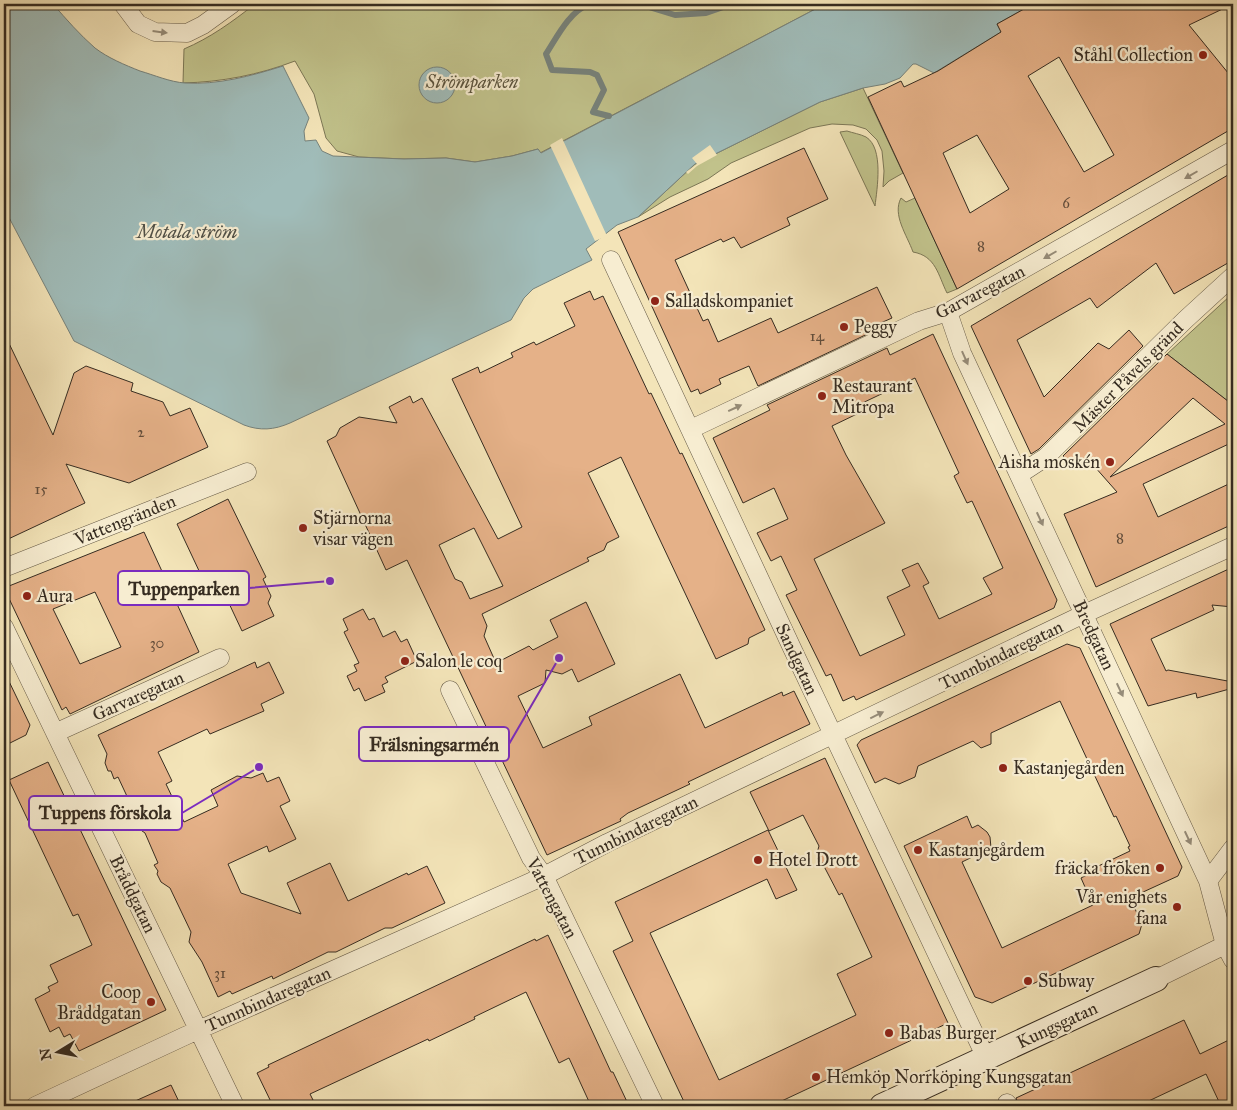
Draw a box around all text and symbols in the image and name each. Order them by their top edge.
one-way arrow [153,28,169,36]
place label: Ståhl Collection [1074,44,1193,66]
marker: Ståhl Collection [1197,49,1209,61]
park label: Strömparken [425,71,519,94]
one-way arrow [1184,170,1198,179]
house number: 6 [1062,194,1071,212]
water label: Motala ström [135,220,237,243]
house number: 8 [977,237,985,255]
one-way arrow [1042,251,1057,259]
street label: Garvaregatan [931,260,1029,325]
place label: Salladskompaniet [665,290,794,312]
marker: Salladskompaniet [649,295,661,307]
place label: Peggy [854,316,897,339]
street label: Mäster Påvels gränd [1068,317,1189,438]
marker: Peggy [838,321,850,333]
house number: 14 [810,327,825,345]
one-way arrow [961,351,969,365]
place label: Restaurant Mitropa [832,375,913,418]
marker: Restaurant Mitropa [816,390,828,402]
one-way arrow [728,404,743,413]
house number: 2 [137,423,145,441]
place label: Aisha moskén [998,451,1100,473]
marker: Aisha moskén [1104,456,1116,468]
house number: 15 [35,480,47,498]
street label: Vattengränden [70,490,180,552]
place label: Stjärnorna visar vägen [312,507,394,551]
one-way arrow [1037,512,1045,526]
marker: Stjärnorna visar vägen [297,522,309,534]
house number: 8 [1116,529,1124,547]
callout: Tuppenparken [118,571,249,605]
text: Tuppenparken [127,577,240,601]
place label: Aura [36,585,73,607]
marker: Aura [21,590,33,602]
street label: Bredgatan [1067,596,1120,674]
street label: Tunnbindaregatan [936,615,1067,695]
street label: Sandgatan [770,620,823,699]
house number: 30 [150,634,164,652]
place label: Salon le coq [415,650,503,673]
marker: Salon le coq [399,655,411,667]
street label: Garvaregatan [89,666,188,727]
one-way arrow [1116,683,1124,697]
one-way arrow [870,710,884,718]
callout: Frälsningsarmén [359,727,509,761]
text: Frälsningsarmén [369,733,500,757]
place label: Kastanjegården [1013,757,1125,780]
marker: Kastanjegården [997,762,1009,774]
street label: Tunnbindaregatan [571,790,702,870]
callout: Tuppens förskola [29,796,182,830]
text: Tuppens förskola [38,801,172,825]
one-way arrow [1185,831,1193,845]
place label: Kastanjegårdem [928,839,1045,862]
marker: Kastanjegårdem [912,844,924,856]
place label: Hotel Drott [768,849,859,871]
street label: Bråddgatan [104,851,161,937]
street label: Vattengatan [520,853,583,943]
marker: Hotel Drott [752,854,764,866]
place label: fräcka frõken [1055,857,1150,879]
marker: fräcka frõken [1154,862,1166,874]
place label: Vår enighets fana [1075,886,1167,929]
marker: Vår enighets fana [1171,901,1183,913]
street label: Tunnbindaregatan [202,961,335,1037]
house number: 31 [214,964,226,982]
place label: Subway [1038,970,1095,992]
marker: Subway [1022,975,1034,987]
place label: Coop Bråddgatan [57,981,141,1025]
marker: Coop Bråddgatan [145,996,157,1008]
street label: Kungsgatan [1013,997,1101,1054]
place label: Babas Burger [899,1022,996,1045]
marker: Babas Burger [883,1027,895,1039]
north arrow [32,1028,82,1078]
text: N [36,1047,55,1061]
place label: Hemköp Norrköping Kungsgatan [826,1066,1072,1089]
marker: Hemköp Norrköping Kungsgatan [810,1071,822,1083]

